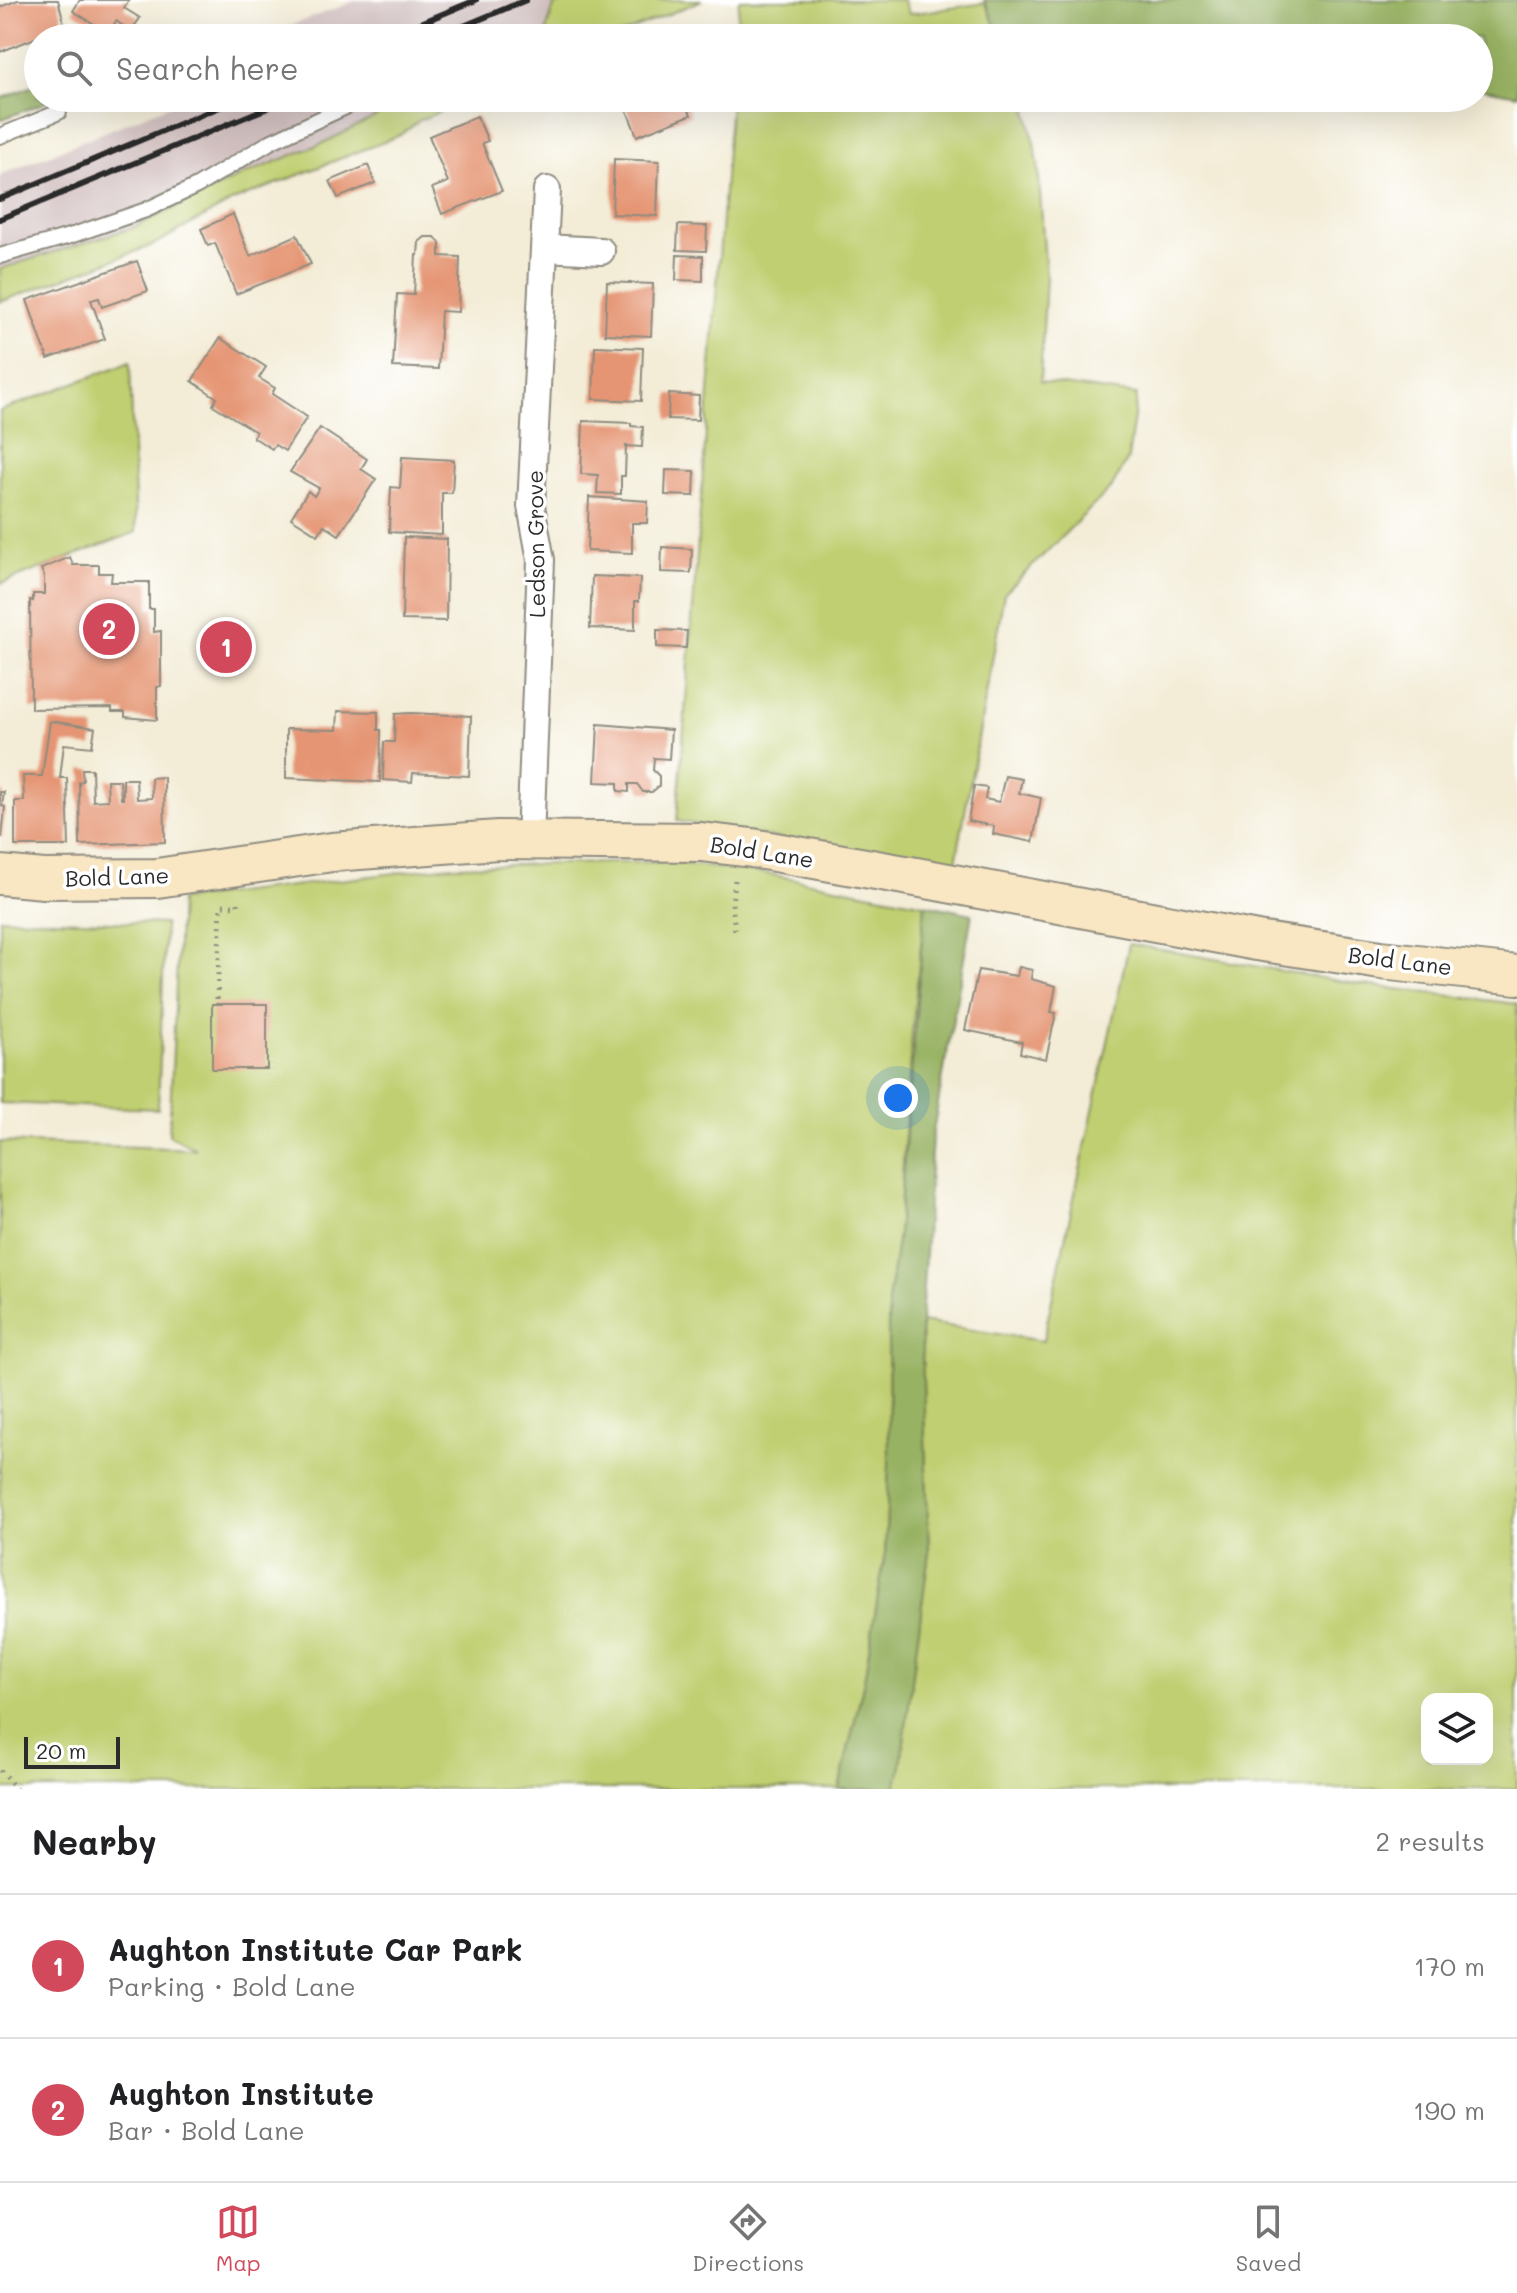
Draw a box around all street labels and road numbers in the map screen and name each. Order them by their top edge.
street label: Ledson Grove [520,470,551,618]
street label: Bold Lane [708,829,816,874]
street label: Bold Lane [64,860,170,893]
street label: Bold Lane [1347,940,1454,981]

